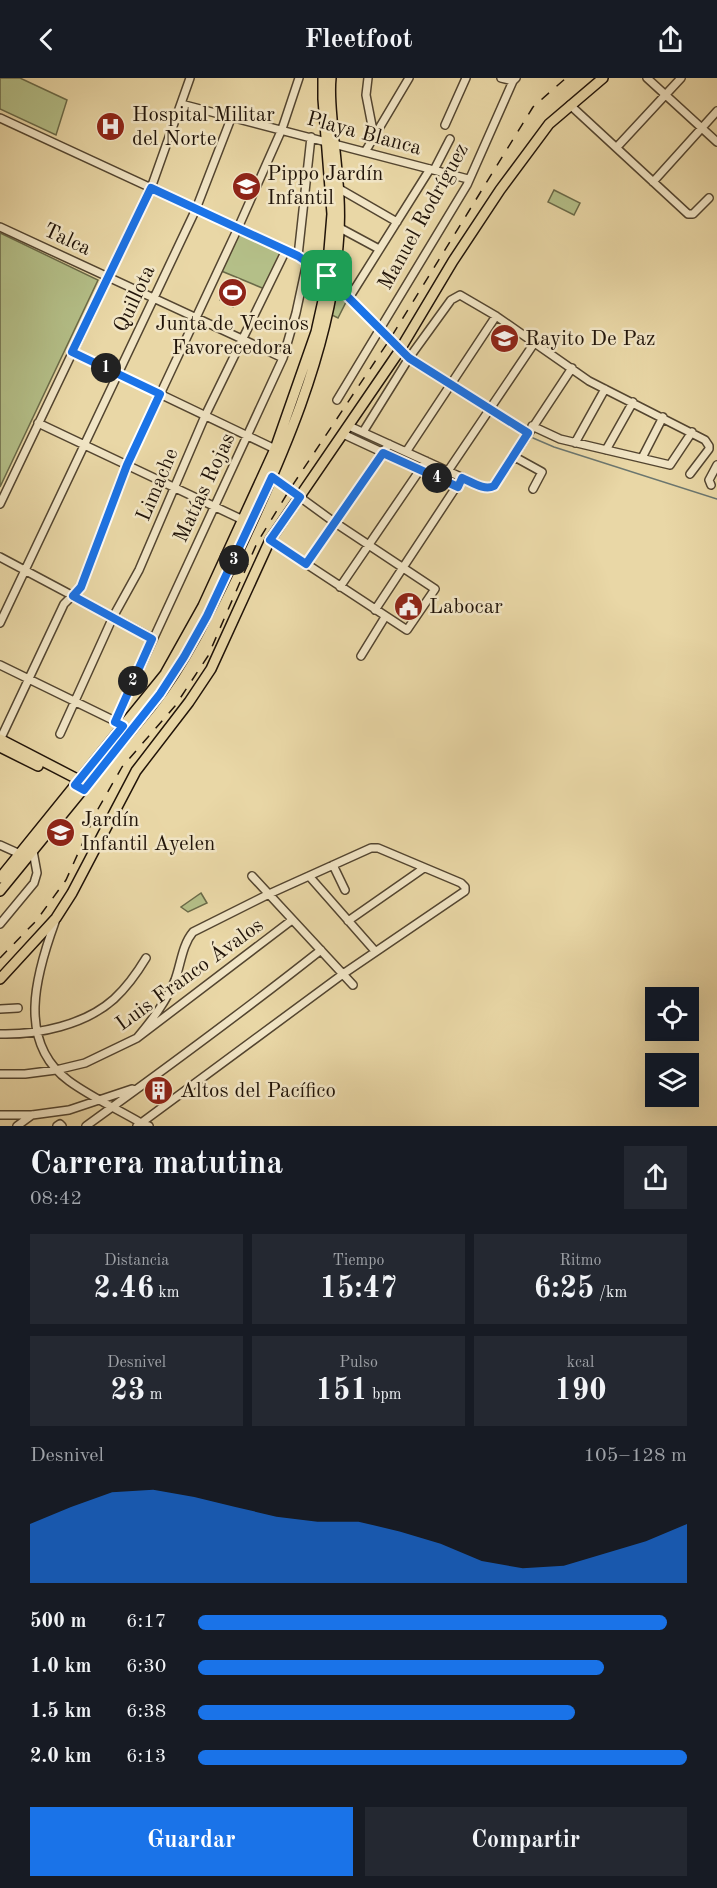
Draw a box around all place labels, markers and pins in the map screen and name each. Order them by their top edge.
place label: Hospital Militar del Norte [132,105,275,150]
hospital icon: Hospital Militar del Norte [95,111,127,143]
place label: Pippo Jardín Infantil [267,164,383,209]
school or university icon: Pippo Jardín Infantil [230,170,262,202]
pin [301,250,352,301]
sports icon: Junta de Vecinos Favorecedora [216,277,248,309]
place label: Junta de Vecinos Favorecedora [155,314,309,359]
school or university icon: Rayito De Paz [488,323,520,355]
place label: Rayito De Paz [525,329,655,350]
pin: 1 [91,353,121,383]
pin: 4 [422,463,452,493]
pin: 3 [219,545,249,575]
public building icon: Labocar [392,591,424,623]
place label: Labocar [429,597,503,618]
pin: 2 [118,666,148,696]
place label: Jardín Infantil Ayelen [81,810,215,855]
school or university icon: Jardín Infantil Ayelen [44,816,76,848]
building icon: Altos del Pacífico [143,1075,175,1107]
place label: Altos del Pacífico [180,1081,336,1102]

